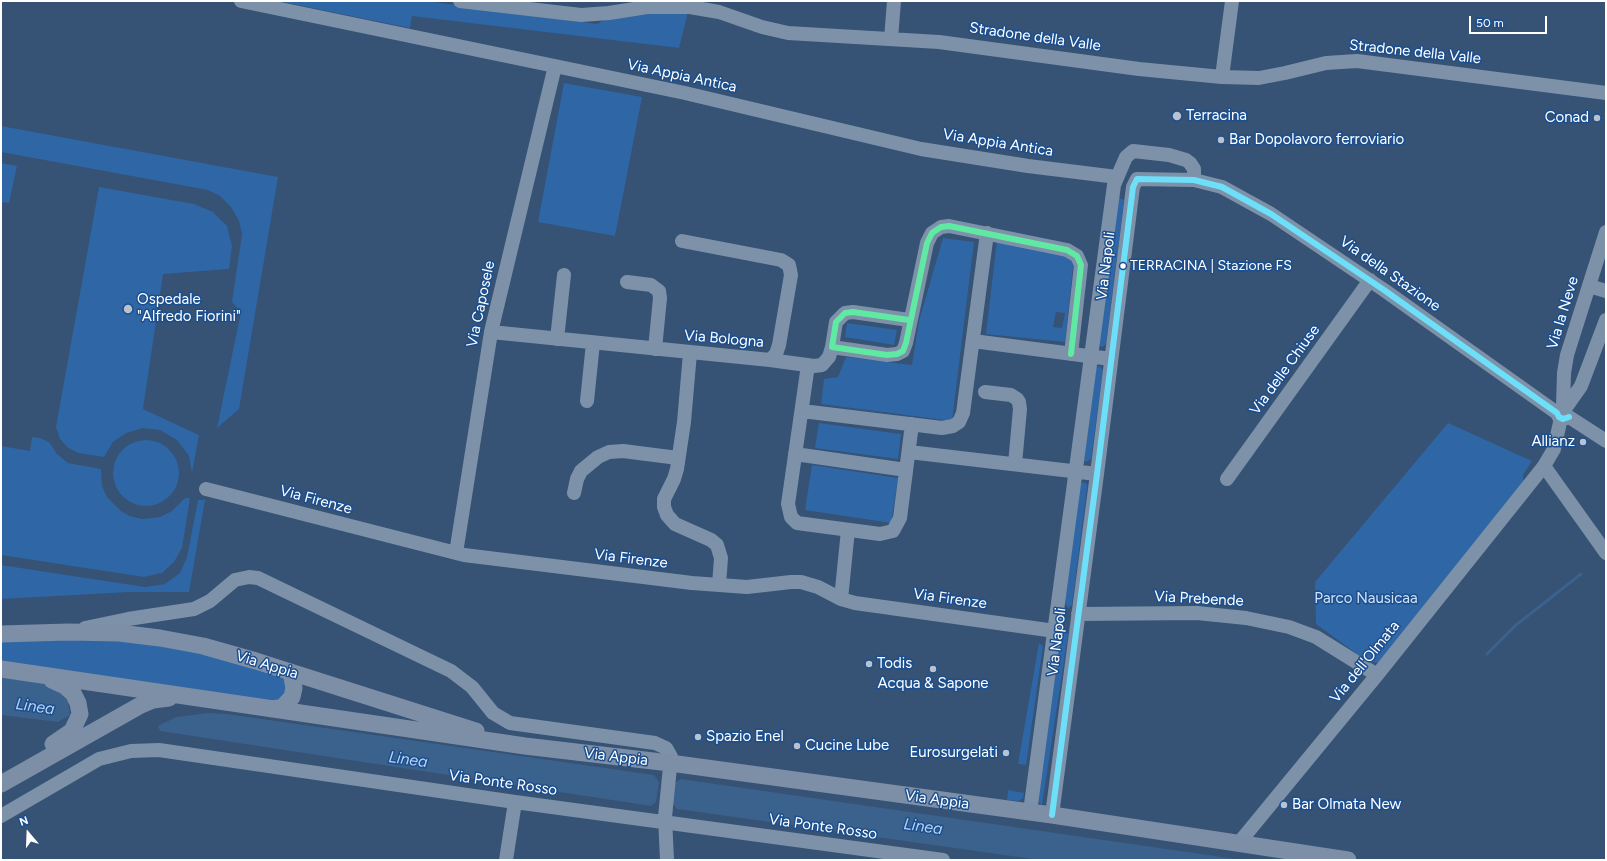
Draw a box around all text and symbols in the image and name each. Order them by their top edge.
scale bar [1471,8,1549,34]
text: 50 m [1476,16,1504,30]
street label: Stradone della Valle [968,19,1102,55]
street label: Stradone della Valle [1348,36,1482,68]
street label: Via Appia Antica [626,56,738,96]
place label: Terracina [1186,107,1247,125]
place label: Conad [1545,109,1589,127]
marker: Terracina [1171,110,1183,122]
marker: Conad [1592,113,1602,123]
street label: Via Appia Antica [942,125,1054,161]
place label: Bar Dopolavoro ferroviario [1229,131,1404,149]
marker: Bar Dopolavoro ferroviario [1216,135,1226,145]
street label: Via Napoli [1093,231,1119,301]
street label: Via della Stazione [1336,233,1444,315]
place label: TERRACINA | Stazione FS [1130,258,1292,274]
street label: Via Caposele [463,259,499,349]
marker: TERRACINA | Stazione FS [1118,261,1128,271]
street label: Via la Neve [1543,274,1583,352]
place label: Ospedale "Alfredo Fiorini" [137,291,241,326]
marker: Ospedale "Alfredo Fiorini" [122,303,134,315]
street label: Via delle Chiuse [1246,321,1324,419]
street label: Via Bologna [683,327,765,351]
place label: Allianz [1531,433,1575,451]
marker: Allianz [1578,437,1588,447]
street label: Via Firenze [278,482,354,518]
street label: Via Firenze [593,546,669,572]
street label: Via Firenze [912,585,988,613]
street label: Via Prebende [1154,588,1244,610]
park label: Parco Nausicaa [1314,590,1418,608]
street label: Via Napoli [1044,607,1070,677]
street label: Via dell'Olmata [1326,617,1404,707]
street label: Via Appia [234,647,300,683]
place label: Todis [877,655,912,673]
marker: Todis [864,659,874,669]
marker: Acqua & Sapone [928,664,938,674]
place label: Acqua & Sapone [878,675,988,693]
water label: Linea [14,695,56,719]
place label: Spazio Enel [706,728,784,746]
marker: Spazio Enel [693,732,703,742]
place label: Cucine Lube [805,737,889,755]
marker: Cucine Lube [792,741,802,751]
street label: Via Appia [583,744,649,770]
place label: Eurosurgelati [909,744,998,762]
water label: Linea [387,748,429,772]
marker: Eurosurgelati [1001,748,1011,758]
street label: Via Ponte Rosso [448,766,558,800]
street label: Via Appia [904,787,970,813]
place label: Bar Olmata New [1292,796,1401,814]
marker: Bar Olmata New [1279,800,1289,810]
street label: Via Ponte Rosso [768,810,878,844]
north arrow [8,813,48,853]
text: N [18,814,30,829]
water label: Linea [902,815,944,839]

